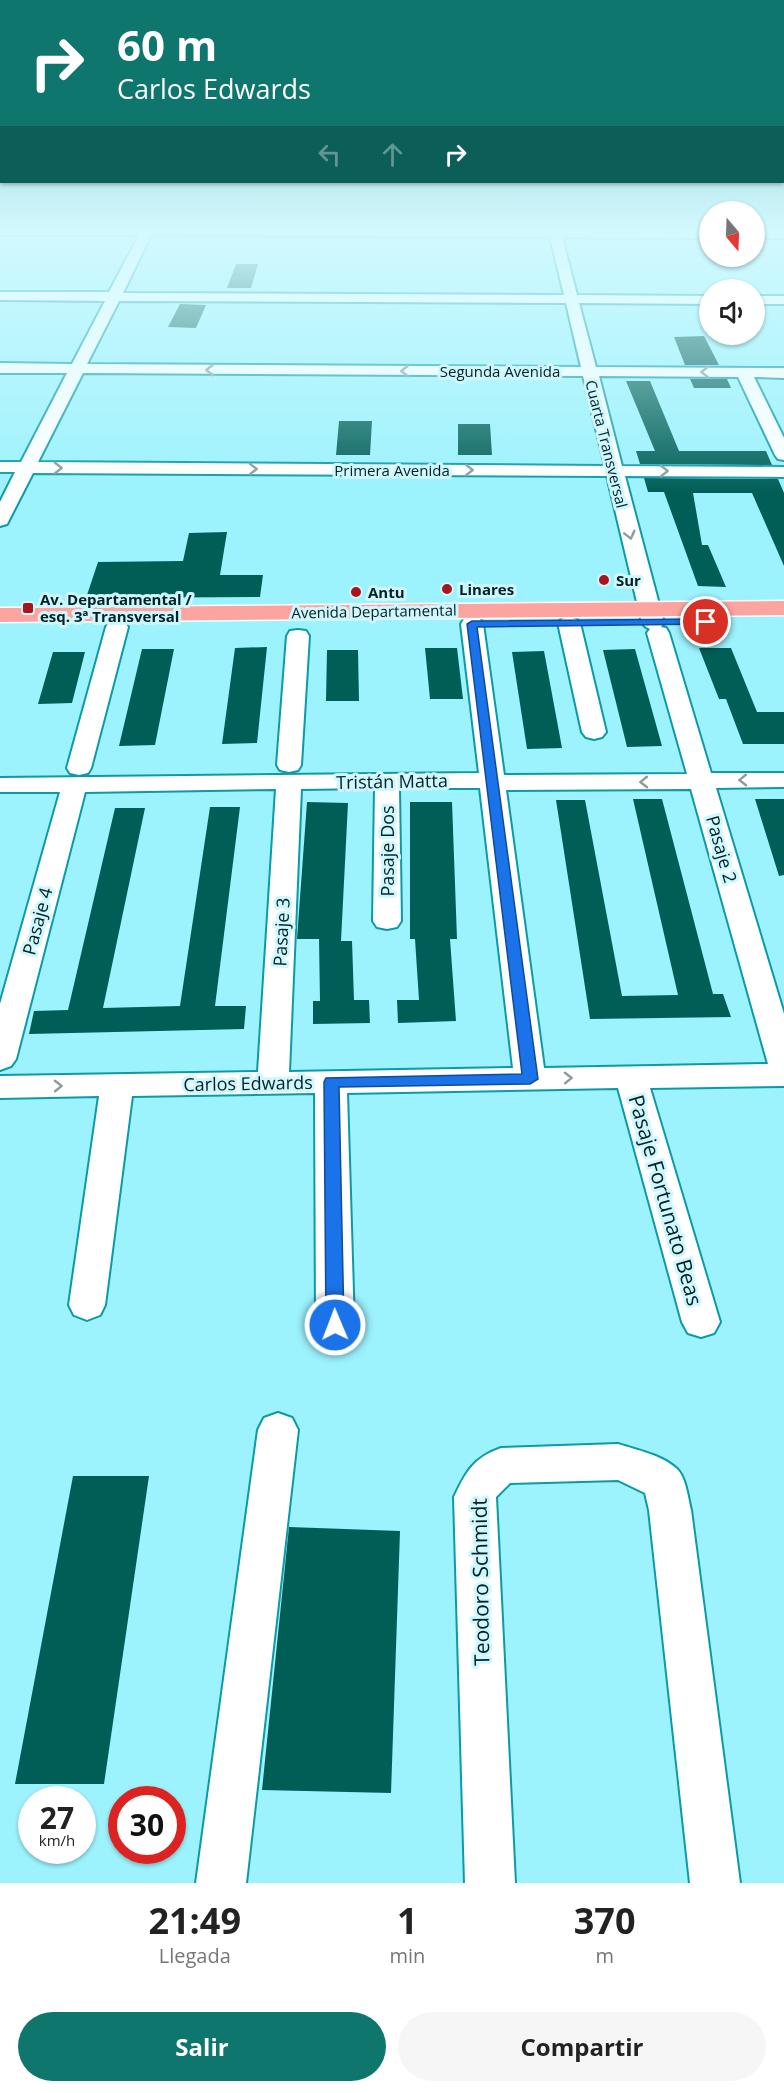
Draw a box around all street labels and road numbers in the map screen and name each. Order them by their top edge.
street label: Segunda Avenida [440,361,560,381]
street label: Cuarta Transversal [581,378,633,510]
street label: Primera Avenida [334,460,450,480]
street label: Avenida Departamental [291,600,457,622]
street label: Tristán Matta [336,768,448,794]
street label: Pasaje Dos [375,805,399,897]
street label: Pasaje 2 [701,813,743,885]
street label: Pasaje 4 [16,885,58,957]
street label: Pasaje 3 [267,897,295,967]
street label: Carlos Edwards [183,1070,313,1096]
street label: Pasaje Fortunato Beas [622,1091,710,1309]
street label: Teodoro Schmidt [465,1498,495,1666]

